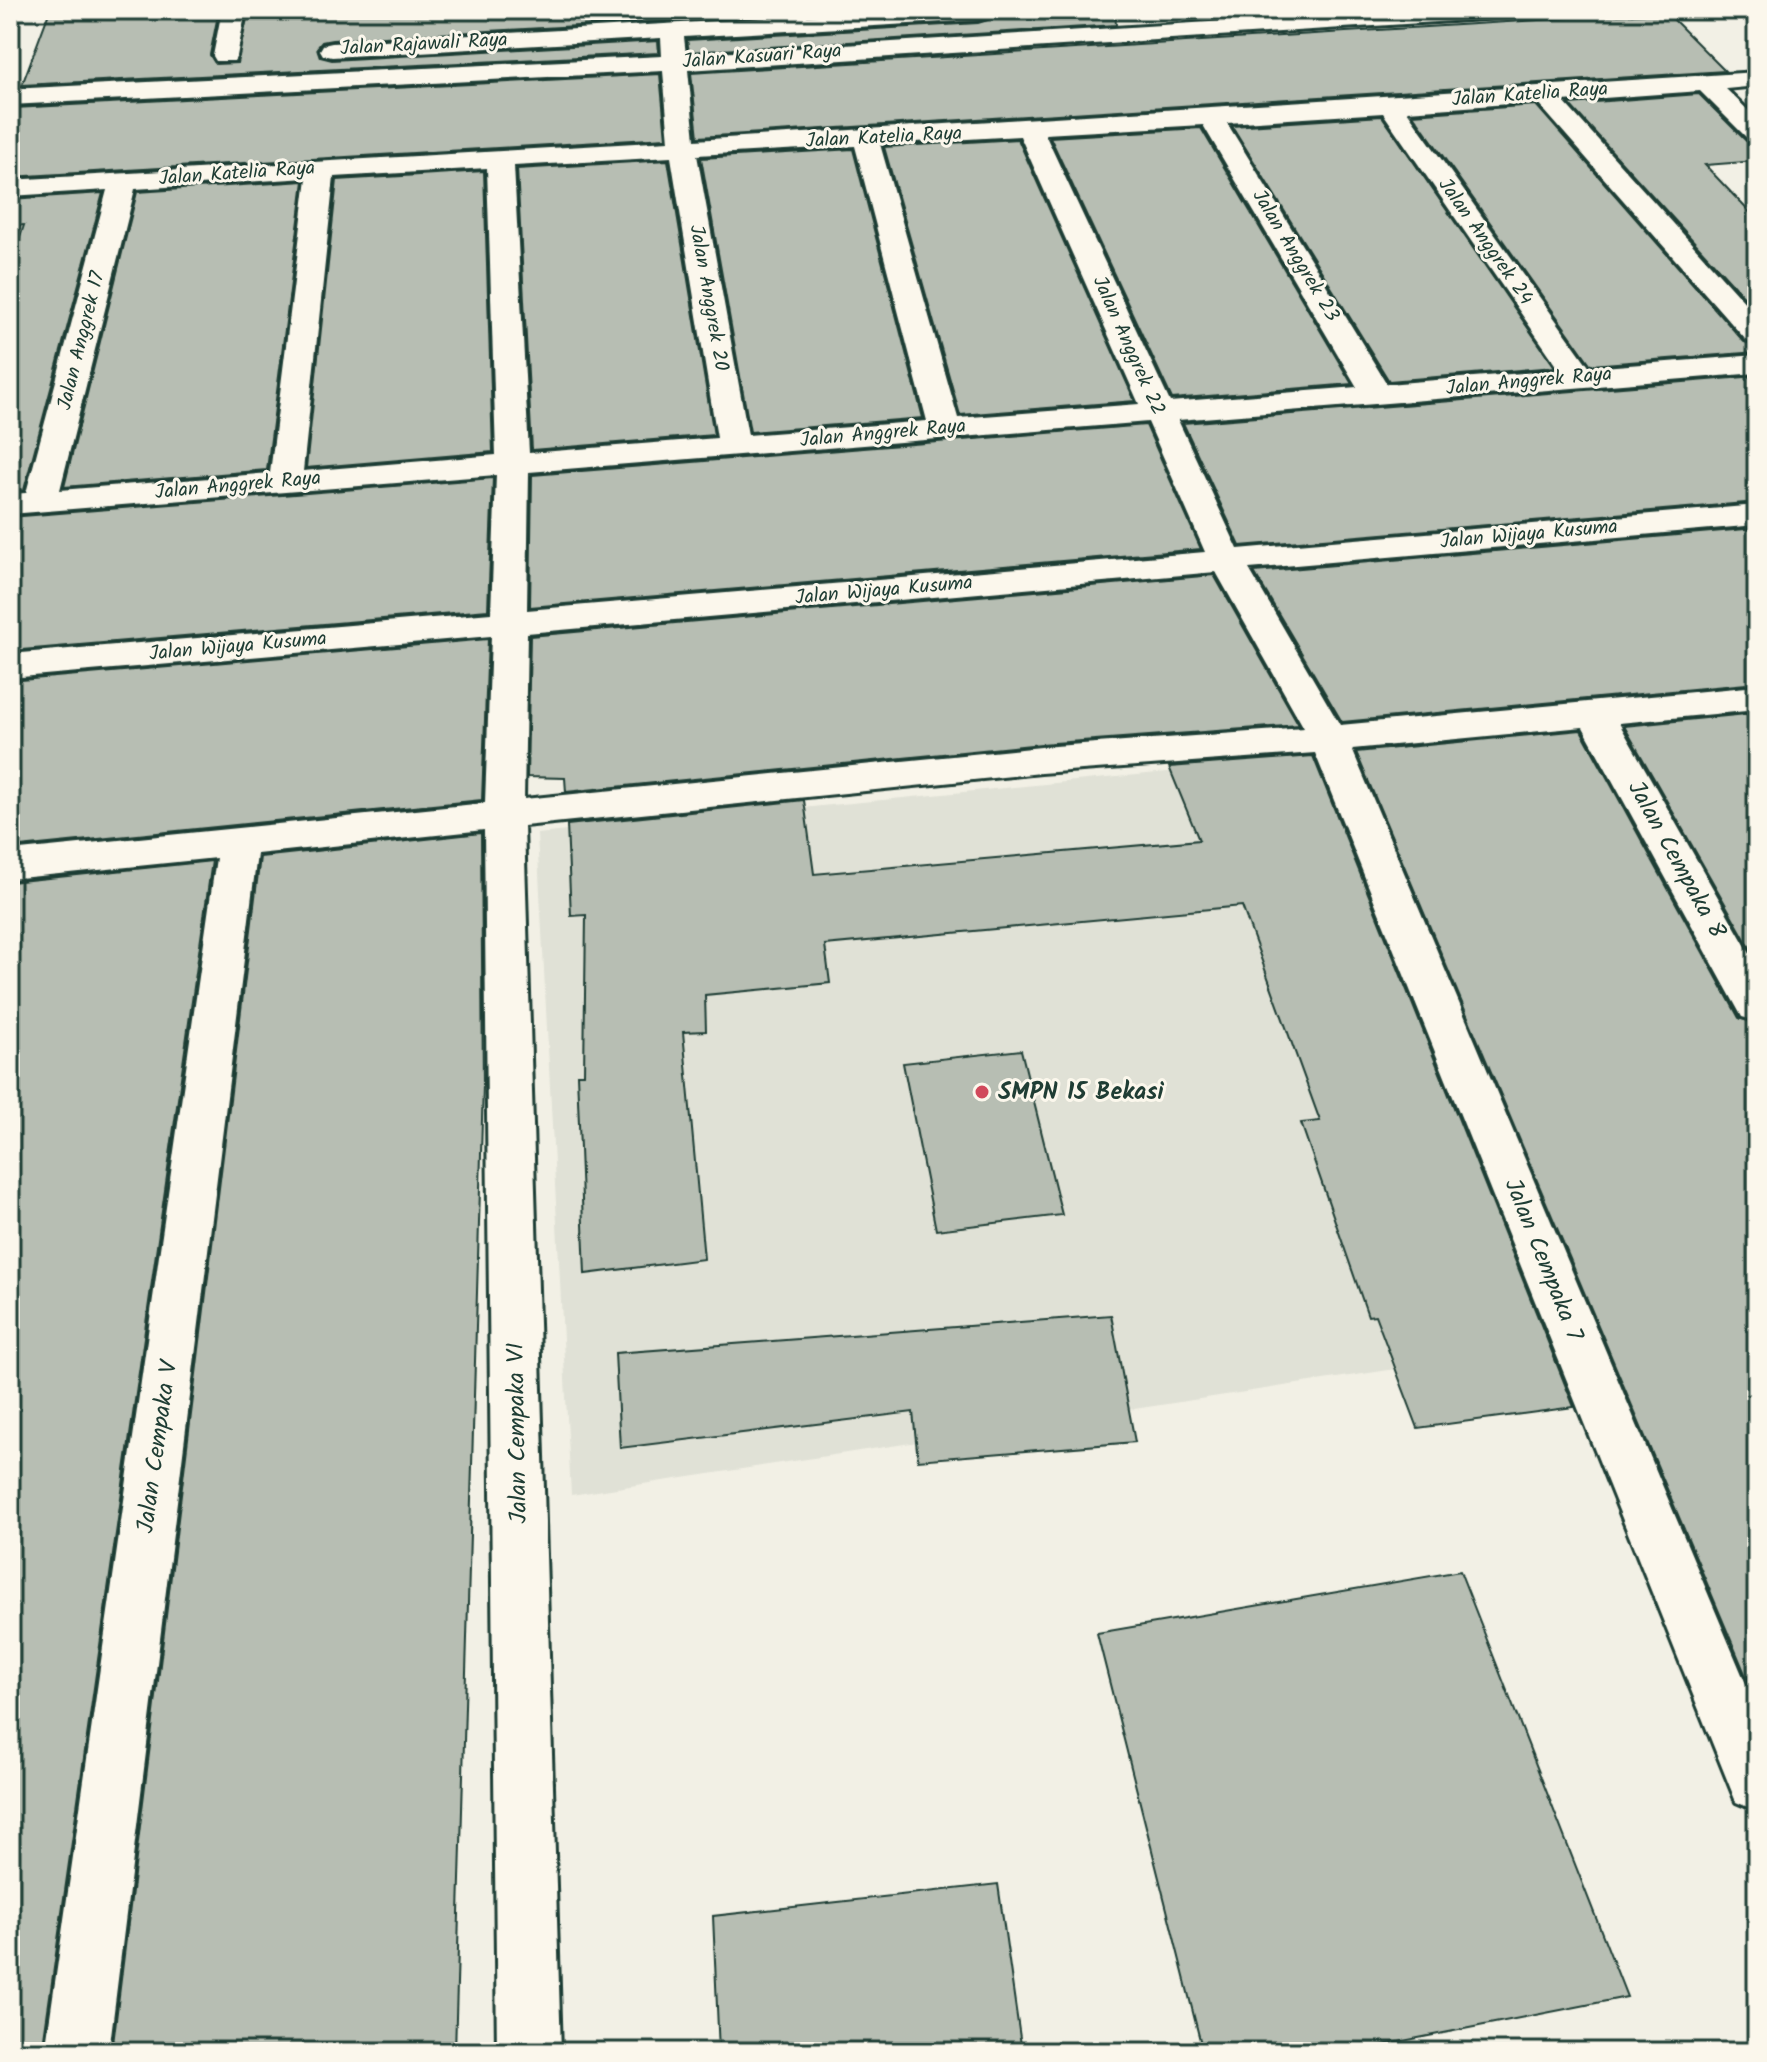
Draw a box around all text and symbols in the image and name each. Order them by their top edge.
street label: Jalan Rajawali Raya [339,25,509,65]
street label: Jalan Kasuari Raya [681,35,843,79]
street label: Jalan Katelia Raya [1451,74,1609,116]
street label: Jalan Katelia Raya [805,118,963,158]
street label: Jalan Katelia Raya [158,153,316,195]
street label: Jalan Anggrek 24 [1429,172,1541,312]
street label: Jalan Anggrek 23 [1243,184,1347,328]
street label: Jalan Anggrek 20 [679,222,737,374]
street label: Jalan Anggrek 17 [49,267,115,414]
street label: Jalan Anggrek 22 [1083,271,1173,421]
street label: Jalan Anggrek Raya [1445,359,1613,405]
street label: Jalan Anggrek Raya [799,411,967,457]
street label: Jalan Anggrek Raya [154,463,322,509]
street label: Jalan Wijaya Kusuma [1439,511,1619,559]
street label: Jalan Wijaya Kusuma [794,567,974,615]
street label: Jalan Wijaya Kusuma [148,623,328,671]
street label: Jalan Cempaka 8 [1616,774,1736,947]
place label: SMPN 15 Bekasi [998,1073,1165,1112]
marker: SMPN 15 Bekasi [973,1083,991,1101]
street label: Jalan Cempaka 7 [1493,1173,1594,1348]
street label: Jalan Cempaka VI [497,1342,539,1524]
street label: Jalan Cempaka V [127,1356,190,1536]

